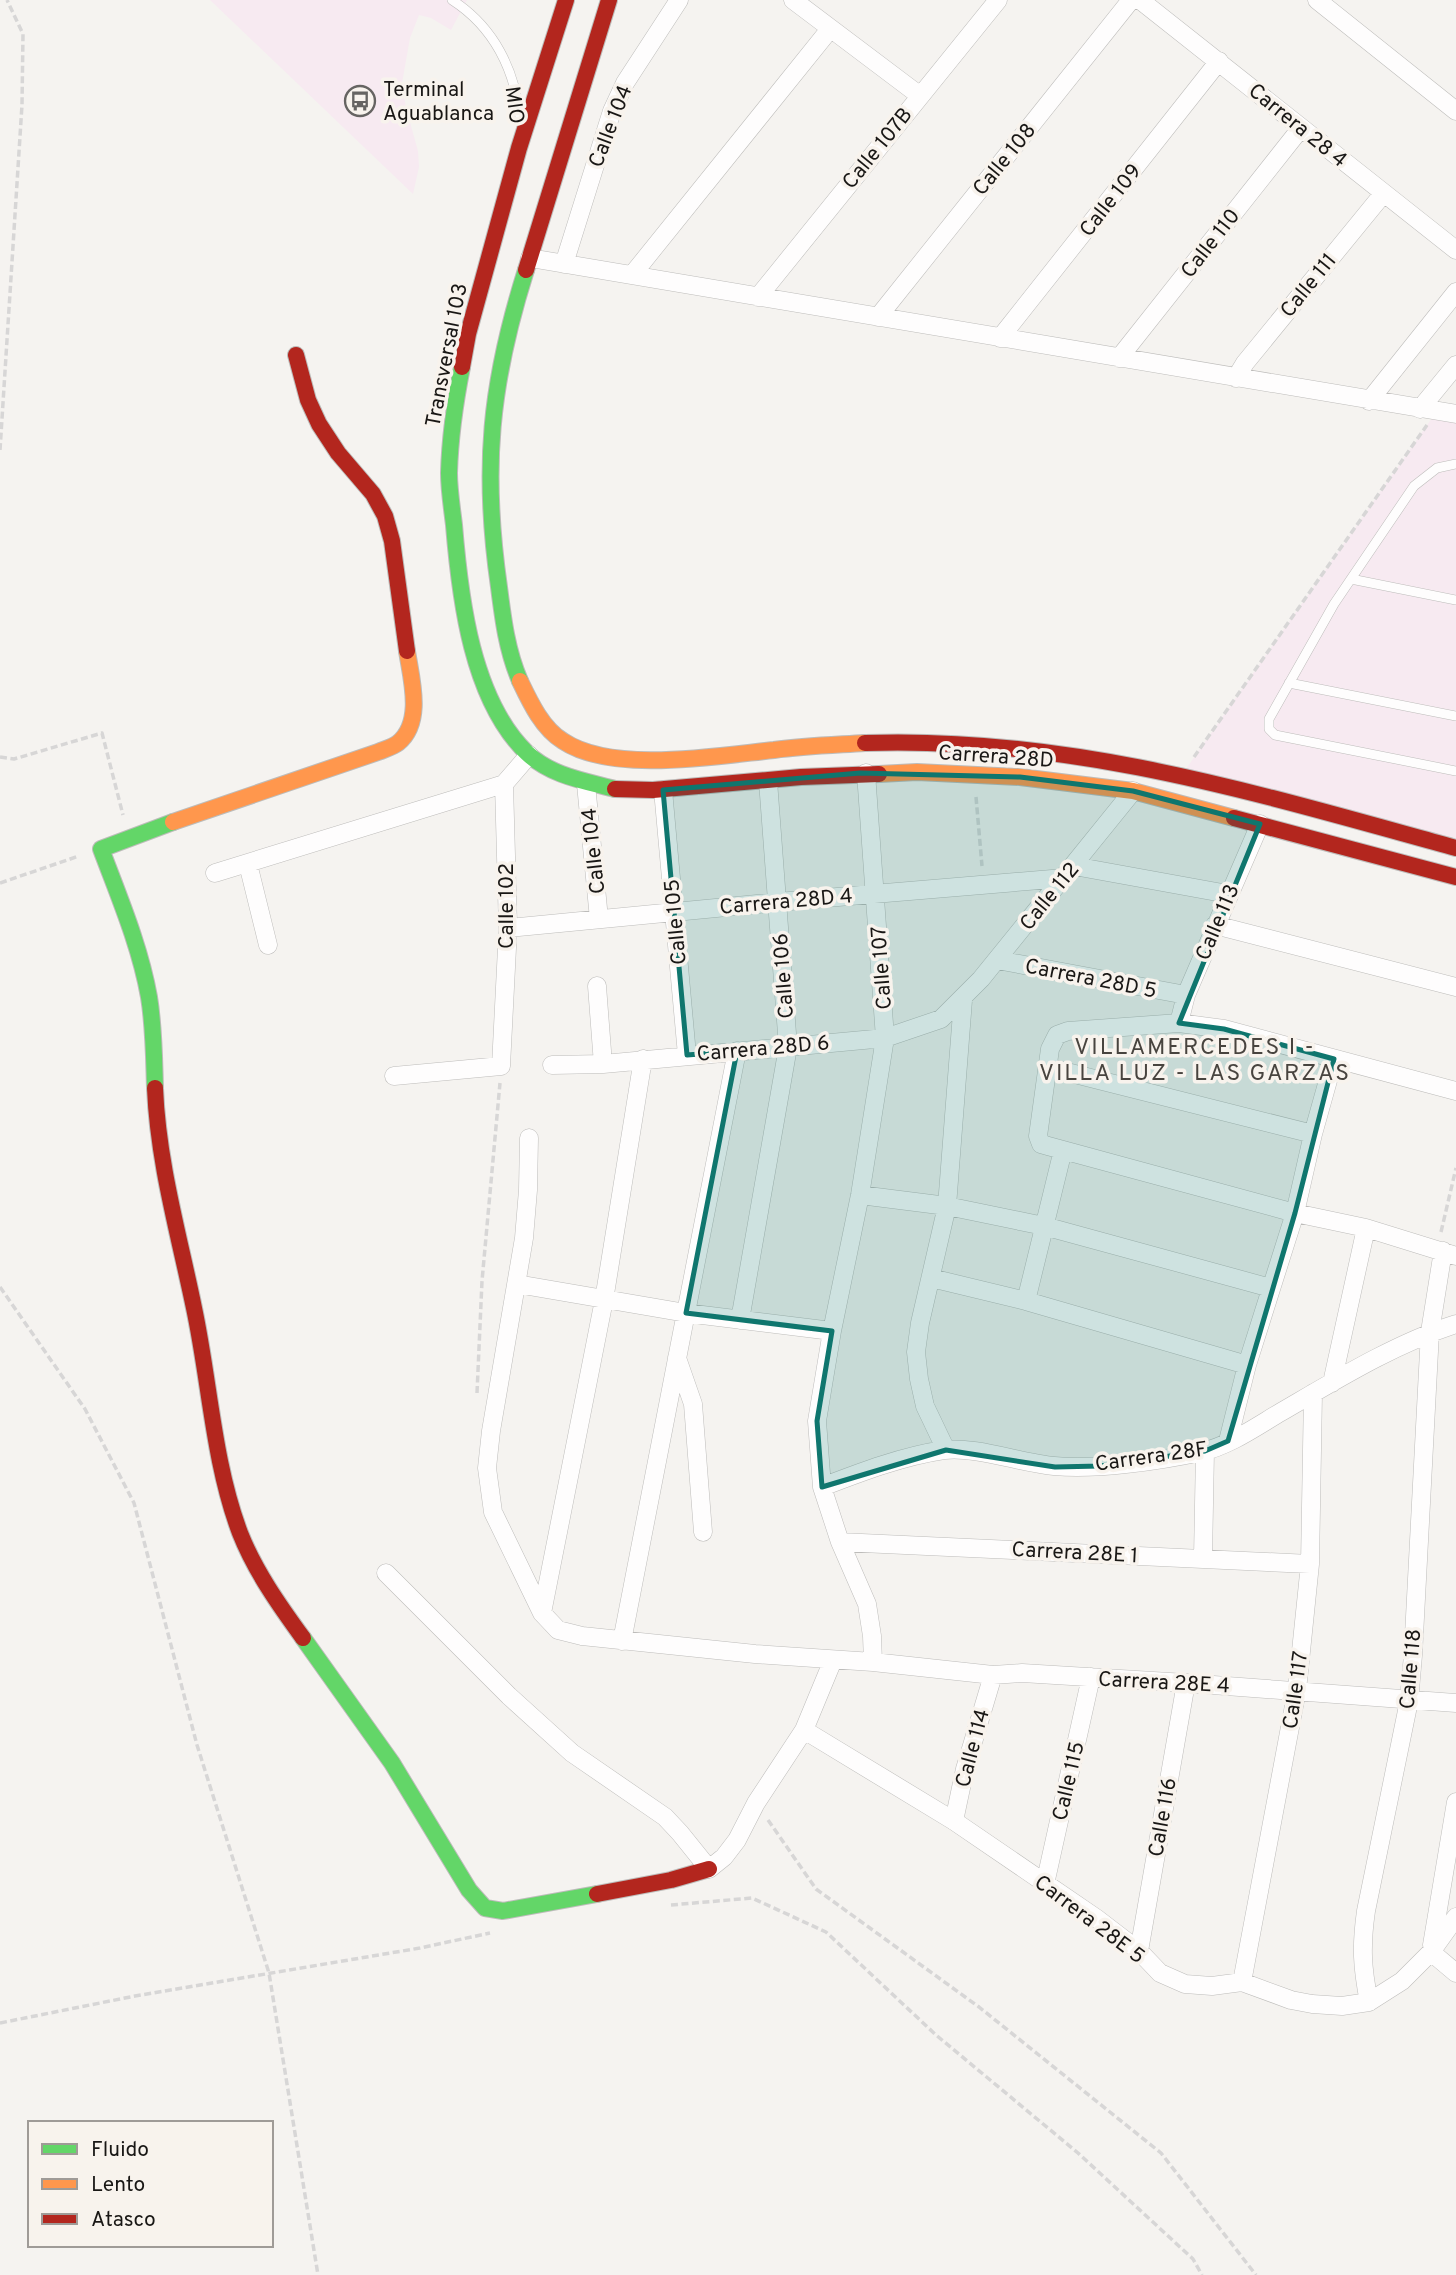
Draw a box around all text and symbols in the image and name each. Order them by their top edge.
place label: Terminal Aguablanca [383,77,494,128]
street label: Carrera 28 4 [1242,78,1352,174]
street label: Calle 104 [583,81,639,172]
bus stop icon: Terminal Aguablanca [343,84,377,118]
street label: MIO [498,85,530,126]
street label: Calle 107B [837,103,919,195]
street label: Calle 108 [968,118,1043,202]
street label: Calle 109 [1074,159,1148,243]
street label: Calle 110 [1176,204,1247,284]
street label: Calle 111 [1275,248,1343,324]
street label: Transversal 103 [420,281,475,430]
street label: Carrera 28D [937,740,1055,775]
street label: Calle 104 [577,807,612,895]
street label: Calle 112 [1014,857,1086,937]
street label: Calle 102 [494,863,521,949]
street label: Calle 105 [659,878,694,966]
street label: Calle 113 [1190,880,1246,965]
street label: Carrera 28D 4 [718,883,854,922]
street label: Calle 107 [866,925,899,1011]
street label: Calle 106 [768,932,801,1020]
street label: Carrera 28D 5 [1022,953,1159,1005]
street label: Carrera 28D 6 [696,1030,831,1069]
district label: VILLAMERCEDES I - VILLA LUZ - LAS GARZAS [1039,1034,1351,1089]
street label: Carrera 28F [1093,1436,1209,1479]
street label: Carrera 28E 1 [1011,1537,1139,1570]
street label: Calle 118 [1395,1628,1428,1710]
street label: Calle 117 [1278,1649,1315,1731]
street label: Carrera 28E 4 [1097,1667,1231,1700]
street label: Calle 114 [950,1706,997,1791]
street label: Calle 115 [1047,1739,1092,1824]
street label: Calle 116 [1143,1775,1184,1859]
street label: Carrera 28E 5 [1028,1870,1150,1971]
legend [28,2121,273,2247]
text: Fluido [91,2137,149,2164]
text: Lento [91,2172,145,2199]
text: Atasco [91,2207,156,2234]

